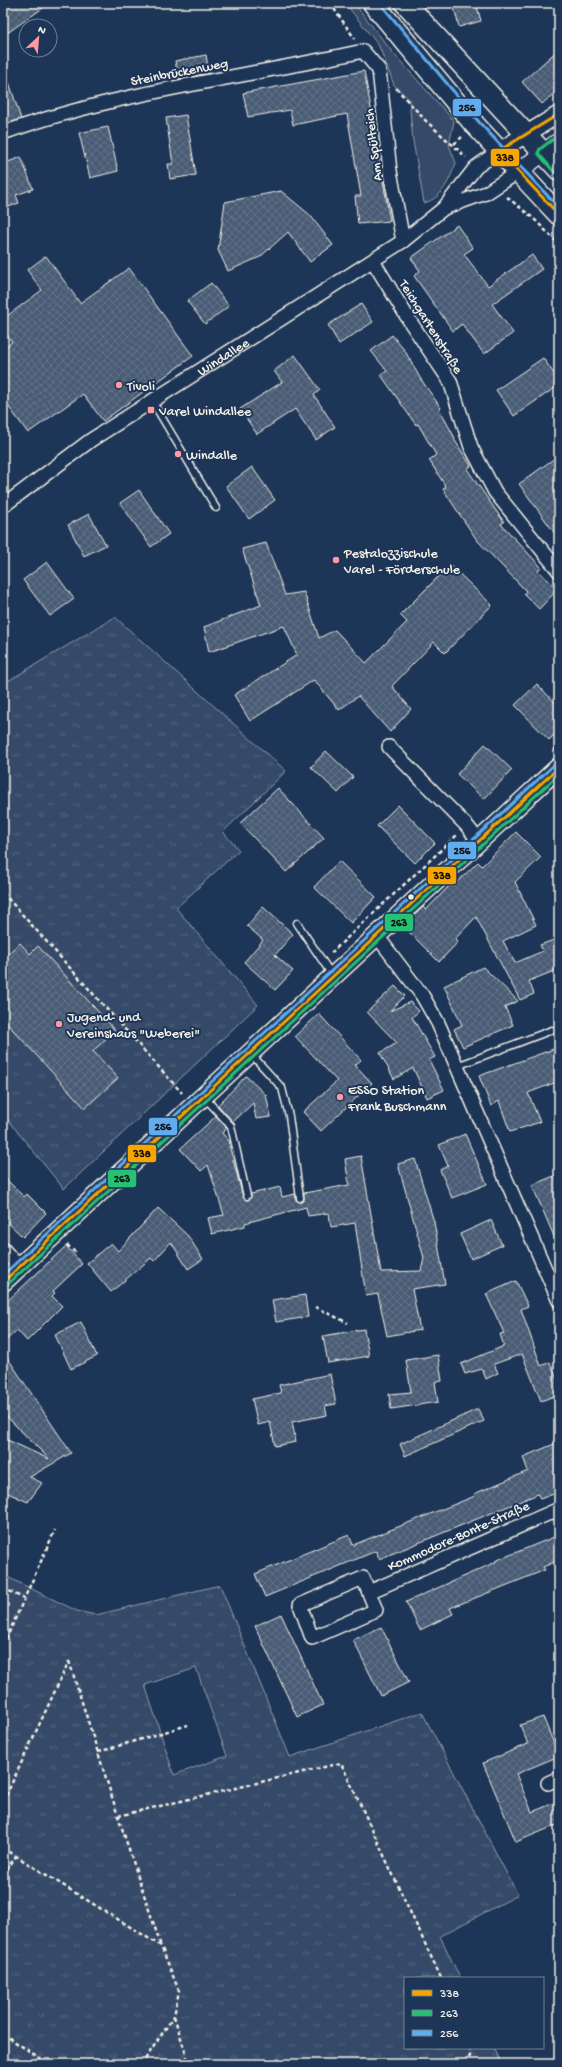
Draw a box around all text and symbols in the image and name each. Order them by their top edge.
north arrow [18,18,58,58]
text: N [36,24,47,38]
street label: Steinbrückenweg [129,56,230,91]
line badge: 256 [452,98,482,117]
text: 256 [459,103,476,115]
street label: Am Spülteich [362,107,387,182]
line badge: 338 [490,148,520,167]
text: 338 [495,153,514,165]
street label: Teichgartenstraße [394,276,466,378]
street label: Windallee [195,335,254,381]
place label: Tivoli [126,379,155,396]
marker: Tivoli [114,380,124,390]
place label: Varel Windallee [158,404,252,421]
marker: Varel Windallee [146,405,156,415]
place label: Windalle [186,448,238,465]
marker: Windalle [173,449,183,459]
place label: Pestalozzischule Varel - Förderschule [343,546,461,579]
marker: Pestalozzischule Varel - Förderschule [331,555,341,565]
line badge: 256 [447,841,477,860]
text: 256 [454,846,471,858]
line badge: 338 [427,866,457,885]
text: 338 [432,871,451,883]
unlabelled marker [406,892,416,902]
line badge: 263 [384,913,414,932]
text: 263 [391,918,408,930]
place label: Jugend- und Vereinshaus "Weberei" [66,1010,200,1043]
marker: Jugend- und Vereinshaus "Weberei" [54,1019,64,1029]
place label: ESSO Station Frank Buschmann [347,1083,447,1116]
marker: ESSO Station Frank Buschmann [335,1092,345,1102]
line badge: 256 [148,1117,178,1136]
text: 256 [155,1122,172,1134]
line badge: 338 [127,1144,157,1163]
text: 338 [132,1149,151,1161]
line badge: 263 [107,1169,137,1188]
text: 263 [114,1174,131,1186]
street label: Kommodore-Bonte-Straße [386,1498,533,1576]
legend [404,1977,544,2049]
text: 338 [439,1988,459,2002]
text: 263 [440,2008,458,2022]
text: 256 [440,2028,459,2042]

